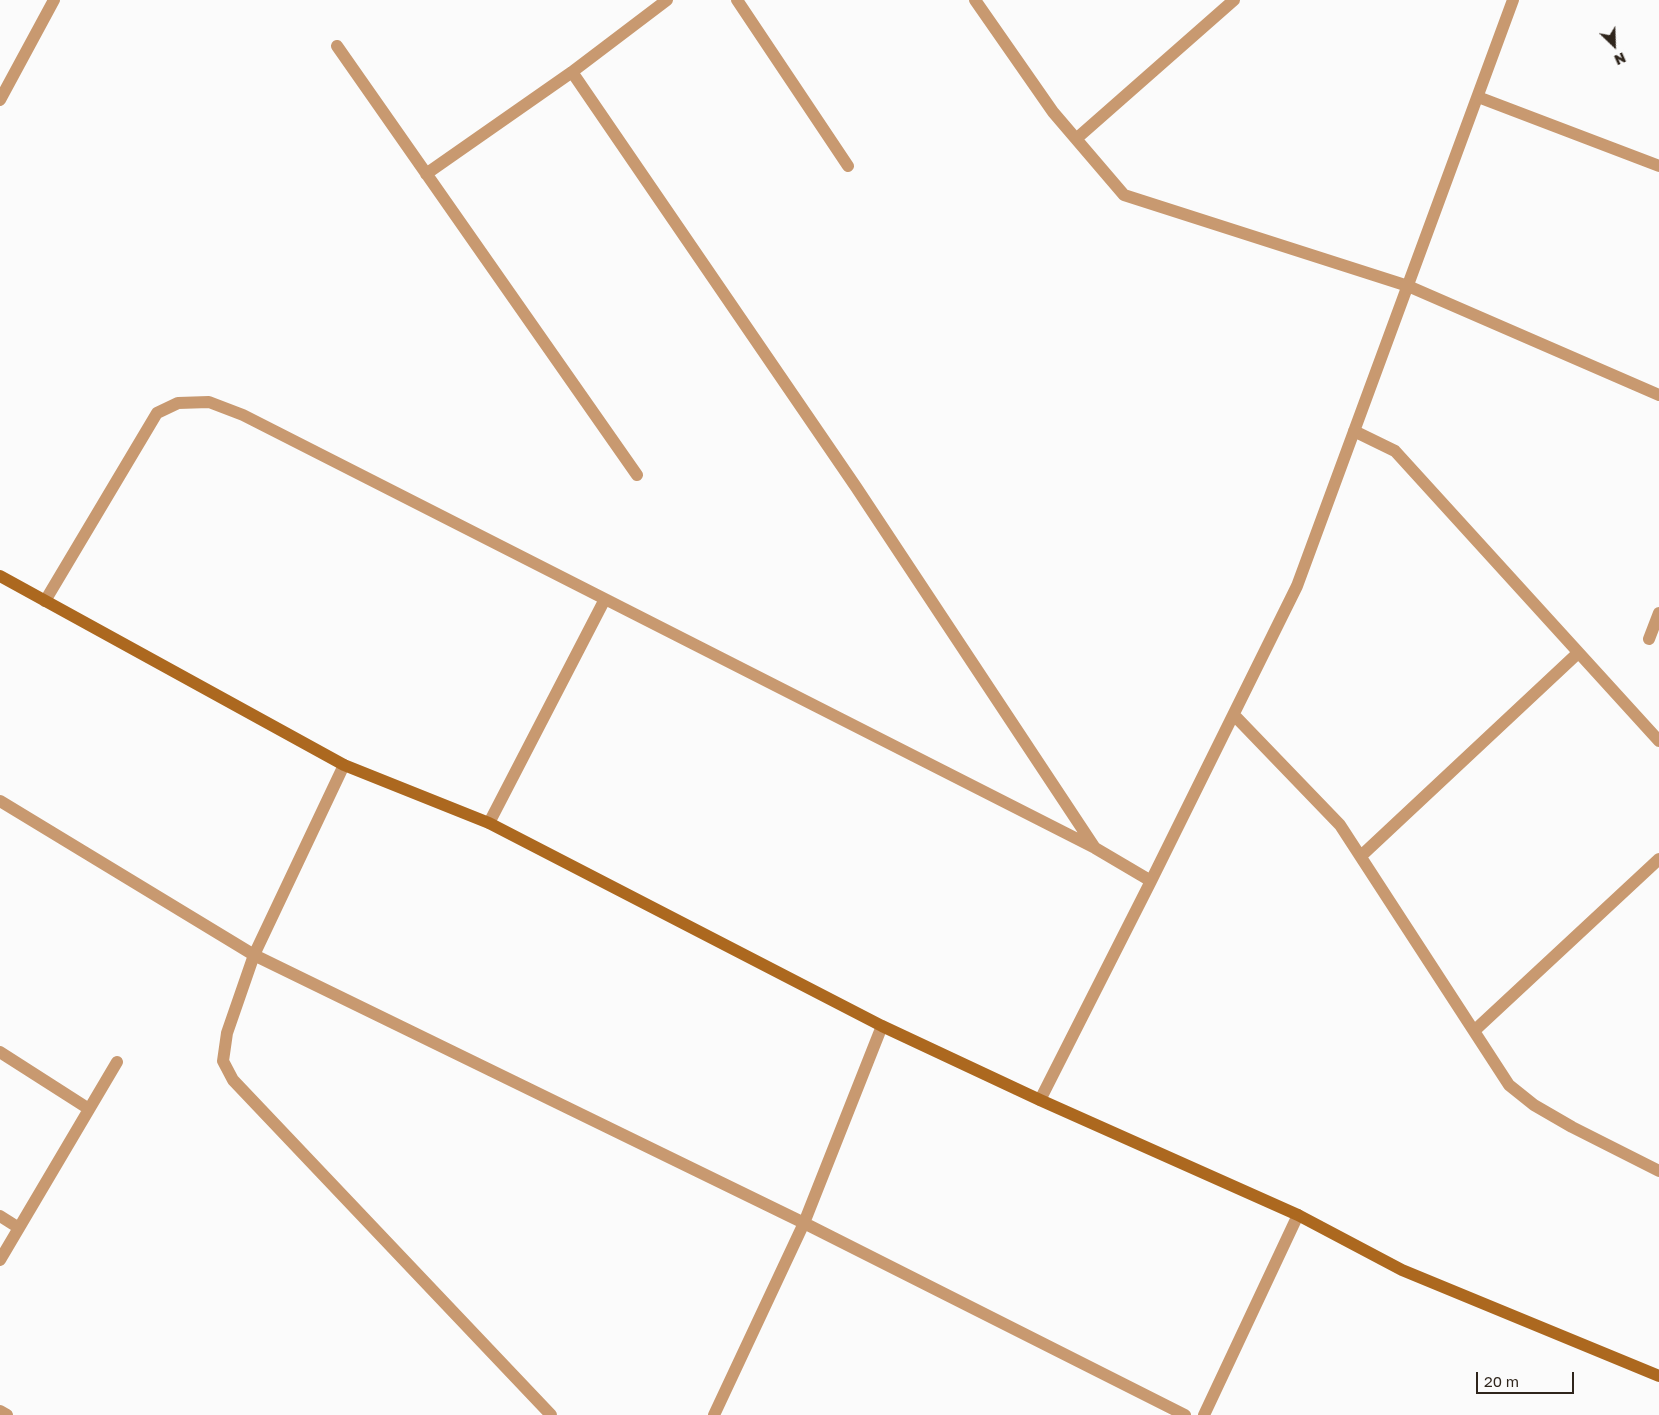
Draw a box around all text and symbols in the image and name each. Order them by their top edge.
north arrow [1589,20,1639,70]
text: N [1612,49,1629,69]
scale bar [1479,1362,1576,1394]
text: 20 m [1484,1372,1519,1390]

